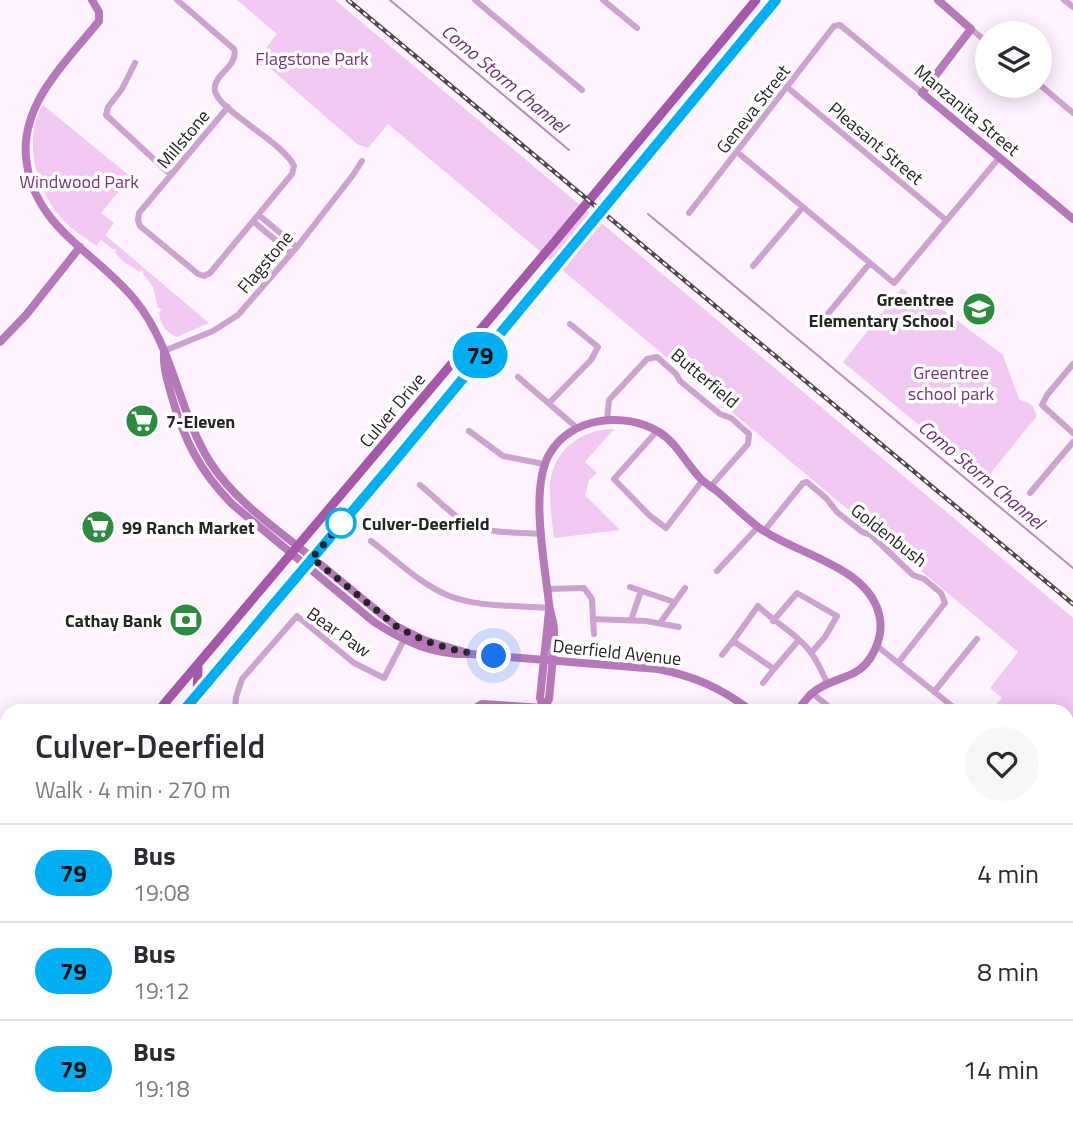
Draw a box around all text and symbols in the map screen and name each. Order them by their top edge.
water label: Como Storm Channel [435,16,576,141]
map controls [975,21,1052,98]
button: layers [975,21,1052,98]
park label: Flagstone Park [255,45,369,72]
street label: Geneva Street [710,58,797,159]
street label: Manzanita Street [908,58,1026,163]
street label: Pleasant Street [823,95,930,191]
street label: Millstone [150,103,216,175]
park label: Windwood Park [19,168,139,195]
street label: Flagstone [231,225,299,299]
place label: Greentree Elementary School [809,286,954,334]
school or university icon: Greentree Elementary School [960,290,998,328]
line badge: 79 [448,332,512,378]
text: 79 [467,337,493,373]
street label: Butterfield [665,342,745,414]
park label: Greentree school park [908,359,995,407]
street label: Culver Drive [353,367,431,453]
supermarket icon: 7-Eleven [123,402,161,440]
place label: 7-Eleven [166,408,235,435]
water label: Como Storm Channel [912,412,1053,537]
street label: Goldenbush [845,497,933,573]
supermarket icon: 99 Ranch Market [79,508,117,546]
marker: Culver-Deerfield [326,508,356,538]
place label: Culver-Deerfield [362,510,490,537]
place label: 99 Ranch Market [122,514,255,541]
street label: Bear Paw [301,600,377,664]
bank icon: Cathay Bank [167,601,205,639]
place label: Cathay Bank [65,607,163,634]
street label: Deerfield Avenue [551,632,683,672]
your location [476,638,511,673]
text: Culver-Deerfield [35,721,265,771]
button: heart [965,727,1039,801]
text: Walk · 4 min · 270 m [35,772,231,807]
text: Bus [133,836,175,875]
text: 4 min [977,854,1039,893]
text: 79 [60,855,87,891]
text: 19:08 [133,875,190,910]
text: Bus [133,934,175,973]
text: 8 min [977,952,1039,991]
text: 79 [60,953,87,989]
text: 19:12 [133,973,190,1008]
text: Bus [133,1032,175,1071]
text: 14 min [963,1050,1039,1089]
text: 79 [60,1051,87,1087]
text: 19:18 [133,1071,190,1106]

